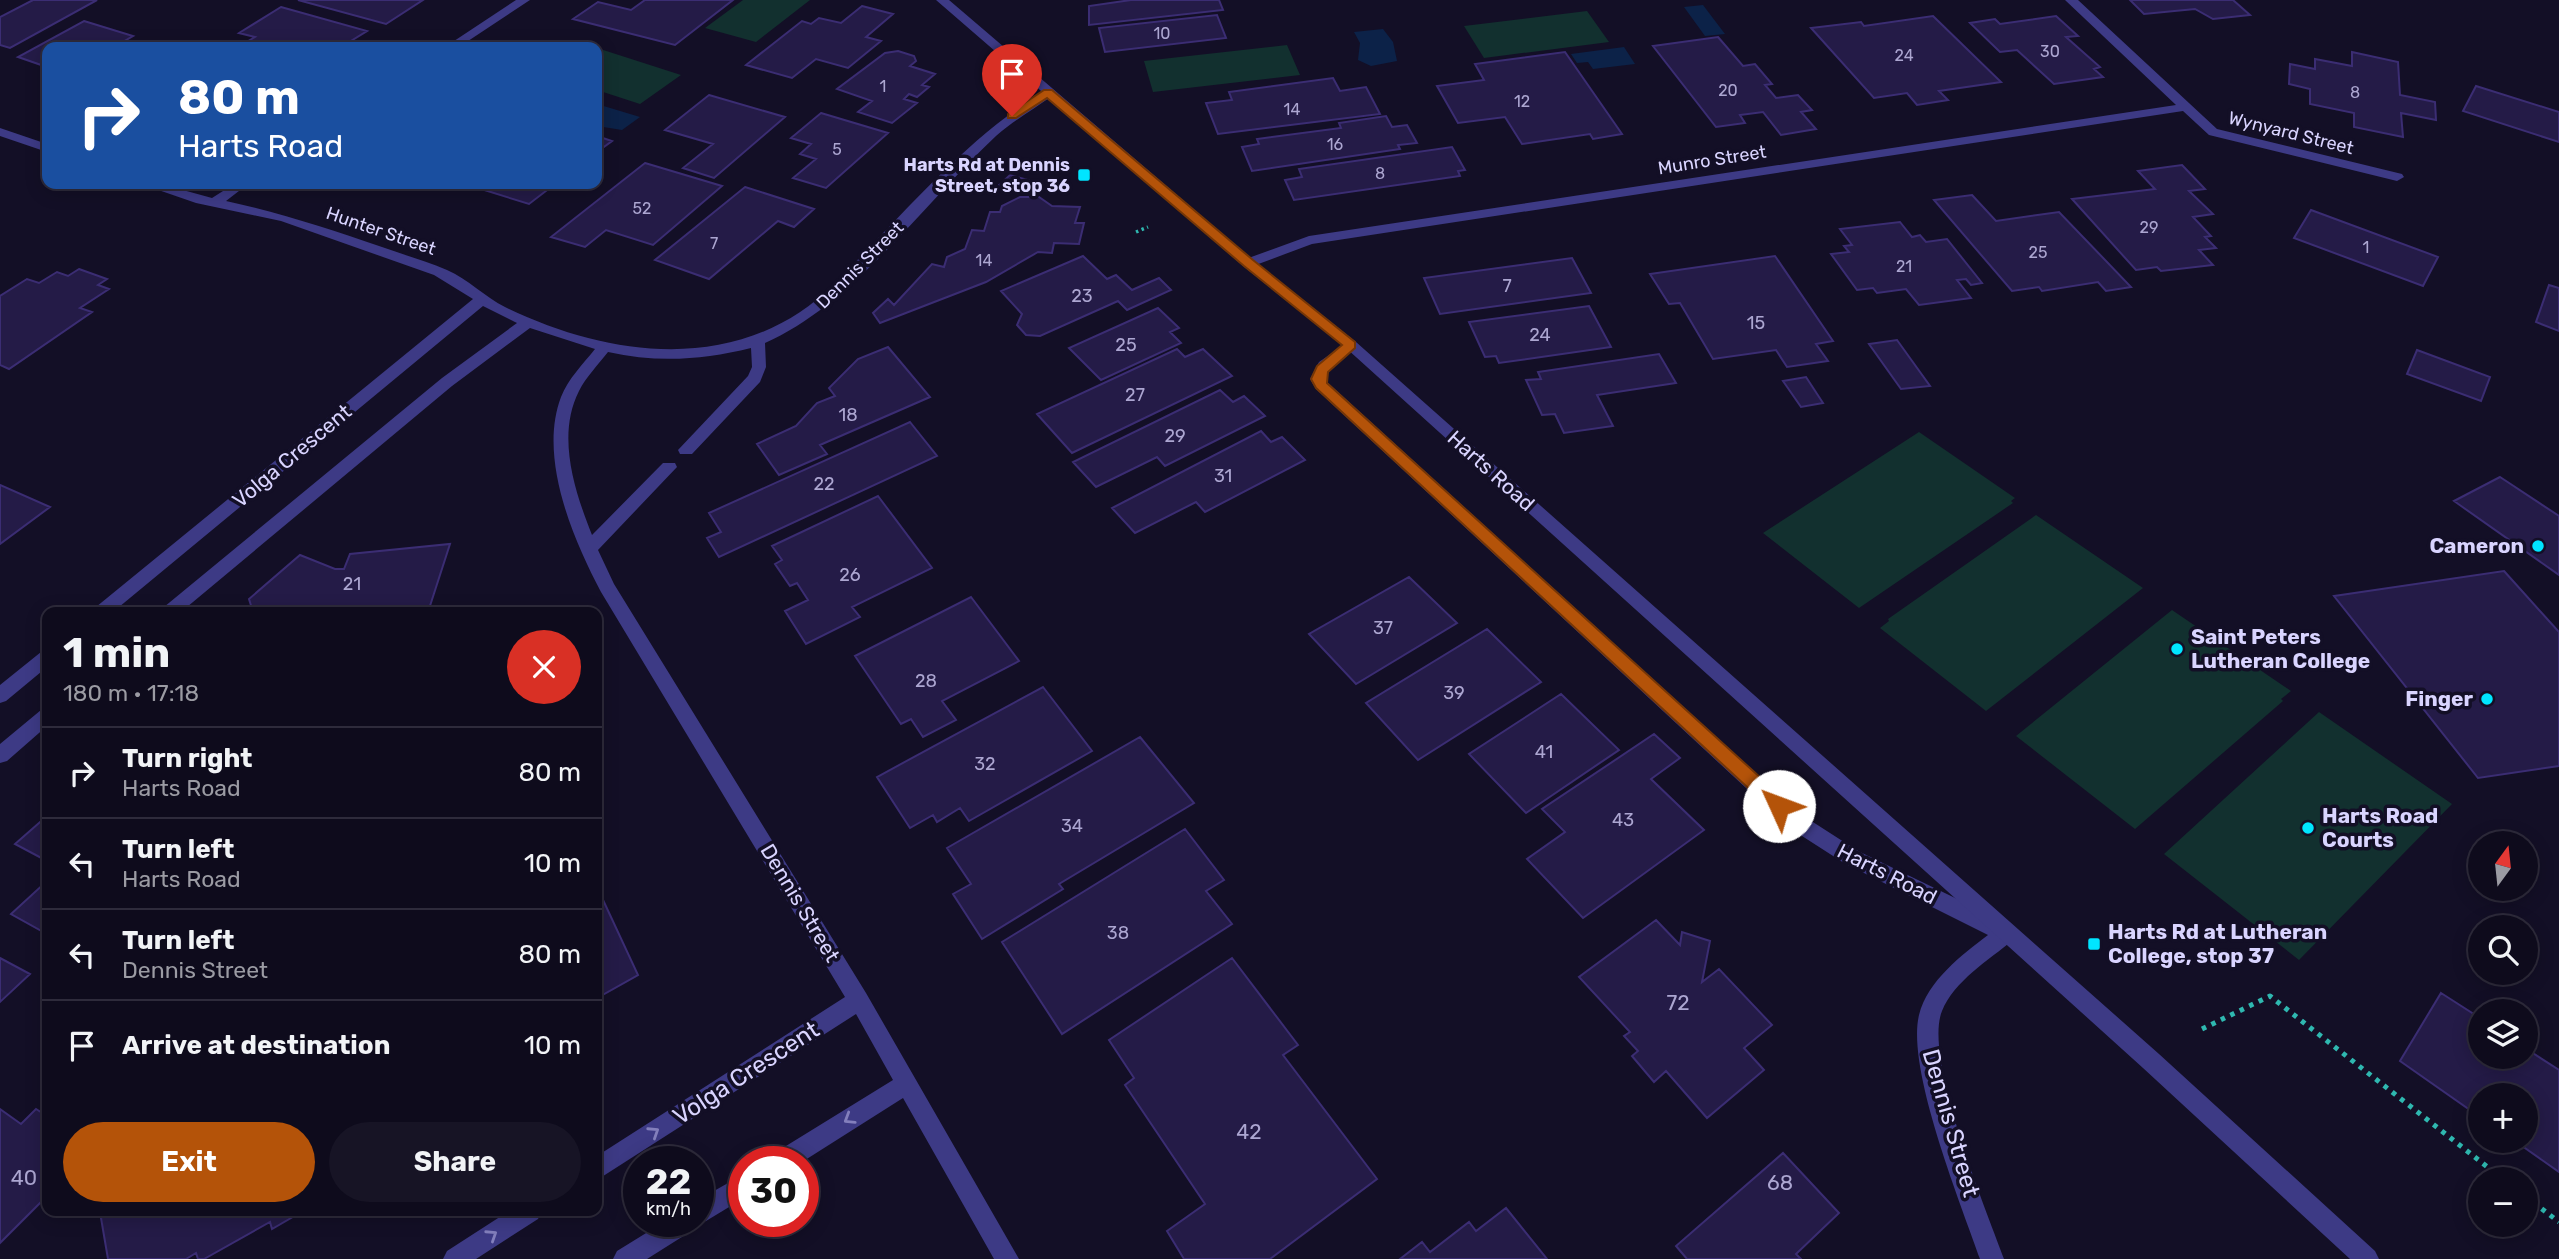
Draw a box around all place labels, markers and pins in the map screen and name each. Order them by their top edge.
pin [982,44,1042,116]
place label: Harts Rd at Dennis Street, stop 36 [903,154,1070,197]
marker: Harts Rd at Dennis Street, stop 36 [1076,167,1092,183]
place label: Cameron [2429,533,2524,558]
marker: Cameron [2530,538,2546,554]
place label: Saint Peters Lutheran College [2191,624,2370,673]
marker: Saint Peters Lutheran College [2169,641,2185,657]
place label: Finger [2405,686,2473,711]
marker: Finger [2479,691,2495,707]
place label: Harts Road Courts [2322,803,2438,852]
marker: Harts Road Courts [2300,820,2316,836]
place label: Harts Rd at Lutheran College, stop 37 [2108,919,2327,968]
marker: Harts Rd at Lutheran College, stop 37 [2086,936,2102,952]

